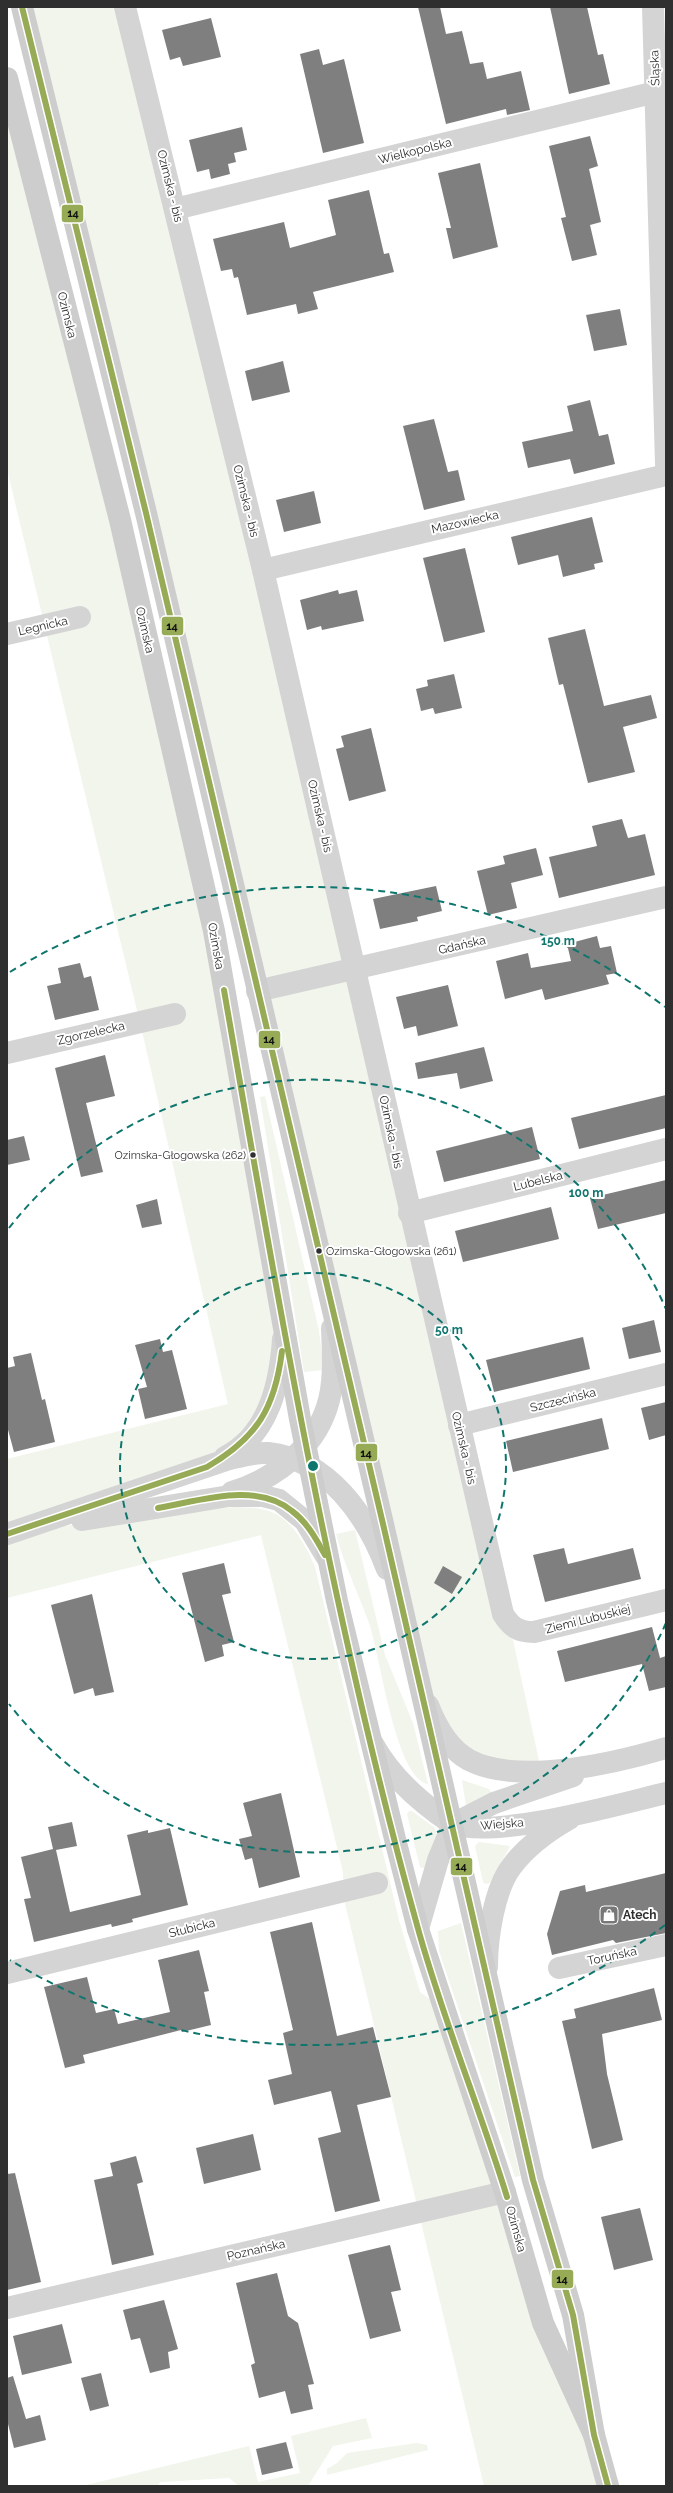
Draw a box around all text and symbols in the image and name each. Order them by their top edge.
street label: Śląska [647,50,663,86]
street label: Wielkopolska [377,135,453,167]
street label: Ozimska - bis [154,148,186,224]
line badge: 14 [61,204,84,223]
text: 14 [67,207,79,220]
street label: Ozimska [54,290,80,340]
street label: Ozimska - bis [230,463,262,539]
street label: Mazowiecka [430,507,500,537]
street label: Ozimska [133,605,157,655]
street label: Legnicka [17,614,69,638]
line badge: 14 [161,616,184,636]
text: 14 [166,620,178,633]
street label: Ozimska - bis [305,778,335,854]
street label: Ozimska [205,922,227,970]
street label: Gdańska [437,933,487,957]
text: 150 m [541,934,575,948]
street label: Zgorzelecka [56,1018,126,1048]
line badge: 14 [258,1030,281,1049]
text: 14 [263,1033,275,1046]
street label: Ozimska - bis [376,1094,406,1170]
place label: Ozimska-Głogowska (262) [115,1149,246,1162]
marker: Ozimska-Głogowska (262) [248,1150,258,1160]
street label: Lubelska [512,1168,564,1194]
text: 100 m [569,1186,603,1200]
place label: Ozimska-Głogowska (261) [326,1245,456,1258]
marker: Ozimska-Głogowska (261) [314,1246,324,1256]
text: 50 m [435,1323,463,1337]
street label: Szczecińska [529,1385,597,1415]
street label: Ozimska - bis [449,1410,479,1486]
line badge: 14 [355,1443,378,1462]
text: 14 [360,1447,372,1460]
centre of rings [306,1459,320,1473]
street label: Ziemi Lubuskiej [544,1602,632,1636]
street label: Wiejska [480,1815,524,1833]
line badge: 14 [450,1857,473,1876]
text: 14 [455,1860,467,1873]
shop icon: Atech [598,1904,620,1926]
place label: Atech [623,1908,656,1922]
street label: Słubicka [167,1915,217,1941]
street label: Toruńska [586,1944,638,1968]
street label: Ozimska [503,2204,529,2254]
street label: Poznańska [225,2236,287,2264]
line badge: 14 [551,2269,574,2289]
text: 14 [556,2273,568,2286]

